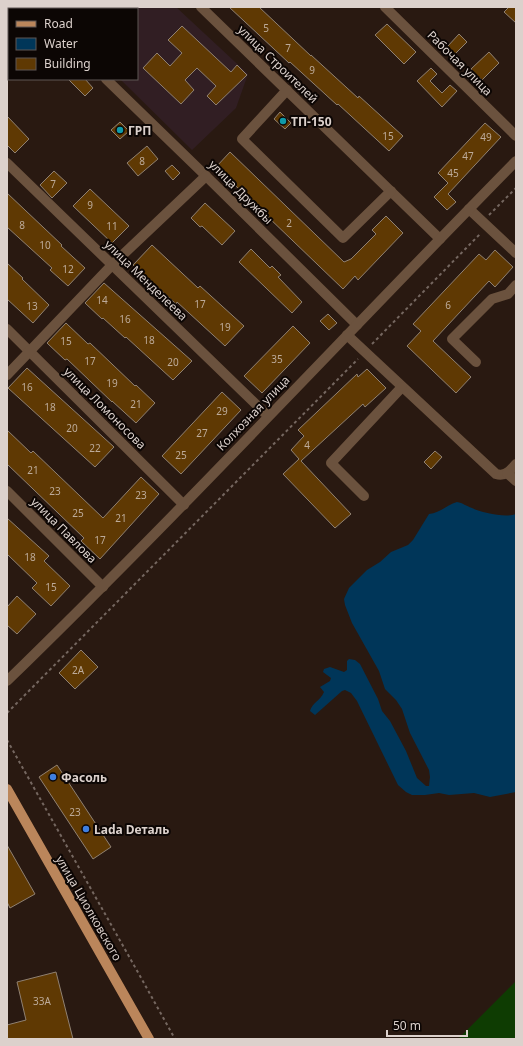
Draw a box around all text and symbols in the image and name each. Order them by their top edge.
legend [8,8,138,80]
text: Road [44,15,73,32]
street label: улица Строителей [234,21,322,107]
house number: 5 [263,21,269,35]
street label: Рабочая улица [424,27,496,99]
text: Water [44,35,78,52]
house number: 7 [285,41,291,55]
text: Building [44,55,91,72]
house number: 9 [309,63,315,77]
place label: ТП-150 [291,113,332,130]
marker: ТП-150 [278,116,288,126]
place label: ГРП [128,122,151,139]
marker: ГРП [115,125,125,135]
house number: 15 [382,129,394,143]
house number: 49 [480,130,492,144]
house number: 47 [462,149,474,163]
house number: 8 [139,154,145,168]
street label: улица Дружбы [205,156,277,228]
house number: 45 [447,166,459,180]
house number: 7 [50,177,56,191]
house number: 9 [87,198,93,212]
house number: 2 [286,216,292,230]
house number: 8 [19,218,25,232]
house number: 11 [106,219,118,233]
street label: улица Менделеева [101,236,191,324]
house number: 10 [39,238,51,252]
house number: 12 [62,262,74,276]
house number: 14 [96,293,108,307]
house number: 17 [194,297,206,311]
house number: 6 [445,298,451,312]
house number: 13 [26,299,38,313]
house number: 16 [119,312,131,326]
house number: 19 [219,320,231,334]
house number: 18 [143,333,155,347]
house number: 15 [60,334,72,348]
house number: 35 [271,352,283,366]
house number: 17 [84,354,96,368]
house number: 20 [167,355,179,369]
street label: улица Ломоносова [60,363,150,453]
street label: Колхозная улица [213,372,293,454]
house number: 19 [106,376,118,390]
house number: 16 [21,380,33,394]
house number: 21 [130,397,142,411]
house number: 18 [44,400,56,414]
house number: 29 [216,404,228,418]
house number: 20 [66,421,78,435]
house number: 27 [196,426,208,440]
house number: 4 [304,438,310,452]
house number: 22 [89,441,101,455]
house number: 25 [175,448,187,462]
house number: 21 [27,463,39,477]
house number: 23 [49,484,61,498]
house number: 23 [135,488,147,502]
street label: улица Павлова [27,493,101,567]
house number: 25 [72,506,84,520]
house number: 21 [115,511,127,525]
house number: 17 [94,533,106,547]
house number: 18 [24,550,36,564]
house number: 15 [45,580,57,594]
house number: 2А [72,663,85,677]
place label: Фасоль [61,769,107,786]
marker: Фасоль [48,772,58,782]
house number: 23 [69,805,81,819]
place label: Lada Dеталь [94,821,169,838]
marker: Lada Dеталь [81,824,91,834]
street label: улица Циолковского [52,852,126,964]
house number: 33А [33,994,52,1008]
scale bar [387,1012,467,1038]
text: 50 m [393,1017,421,1034]

